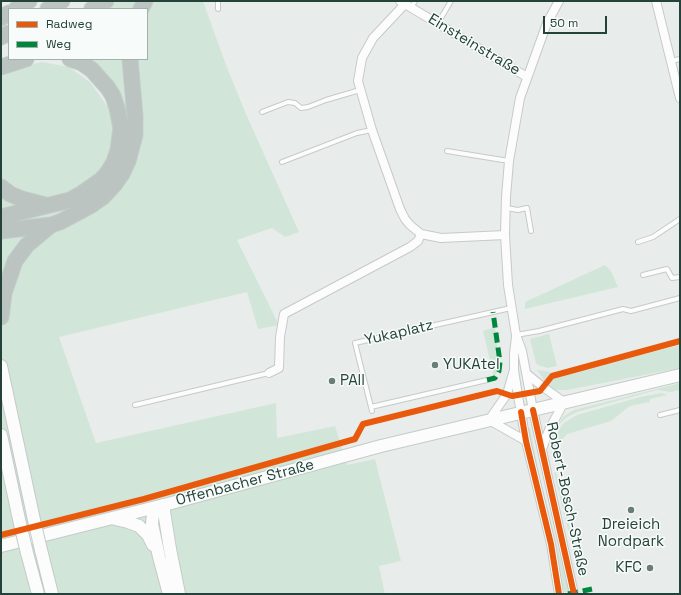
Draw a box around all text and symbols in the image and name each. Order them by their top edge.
legend [8,8,148,60]
scale bar [545,8,609,34]
street label: Einsteinstraße [425,10,523,80]
text: 50 m [550,15,578,31]
text: Radweg [46,16,92,32]
text: Weg [46,36,71,52]
street label: Yukaplatz [363,316,435,350]
place label: YUKAtel [443,356,500,374]
marker: YUKAtel [430,360,440,370]
place label: PAll [340,372,365,390]
marker: PAll [327,376,337,386]
street label: Robert-Bosch-Straße [542,420,592,578]
street label: Offenbacher Straße [174,456,316,510]
marker: Dreieich Nordpark [626,505,636,515]
place label: Dreieich Nordpark [598,516,664,551]
place label: KFC [615,559,642,577]
marker: KFC [645,563,655,573]

